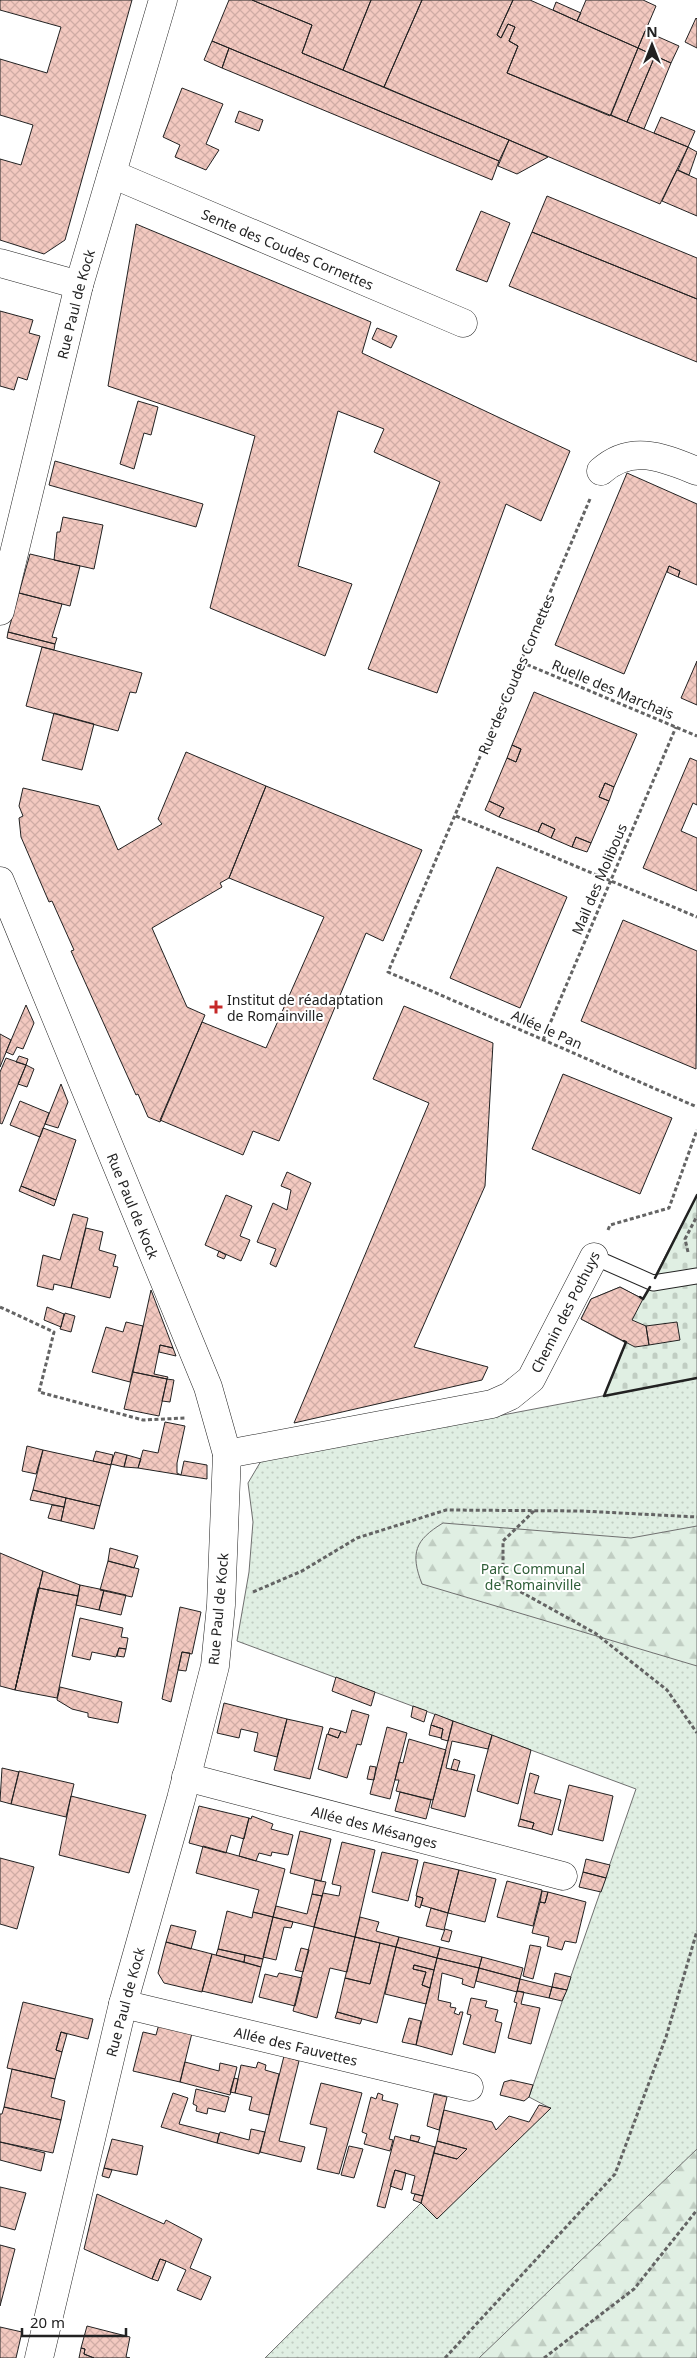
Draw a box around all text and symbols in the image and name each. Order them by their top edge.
north arrow [627,20,677,70]
text: N [646,22,658,41]
street label: Sente des Coudes Cornettes [199,204,377,294]
street label: Rue Paul de Kock [52,246,99,361]
street label: Rue des Coudes Cornettes [473,590,559,757]
street label: Ruelle des Marchais [549,655,677,723]
street label: Mail des Molibous [567,820,631,938]
place label: Institut de réadaptation de Romainville [227,990,383,1025]
marker: Institut de réadaptation de Romainville [209,1000,223,1014]
street label: Allée le Pan [509,1005,585,1053]
street label: Rue Paul de Kock [103,1150,164,1262]
street label: Chemin des Pothuys [526,1248,604,1376]
street label: Rue Paul de Kock [204,1552,232,1666]
park label: Parc Communal de Romainville [481,1559,585,1594]
street label: Allée des Mésanges [309,1801,440,1852]
street label: Rue Paul de Kock [101,1945,149,2059]
street label: Allée des Fauvettes [233,2022,360,2070]
scale bar [22,2306,126,2338]
text: 20 m [30,2312,65,2332]

